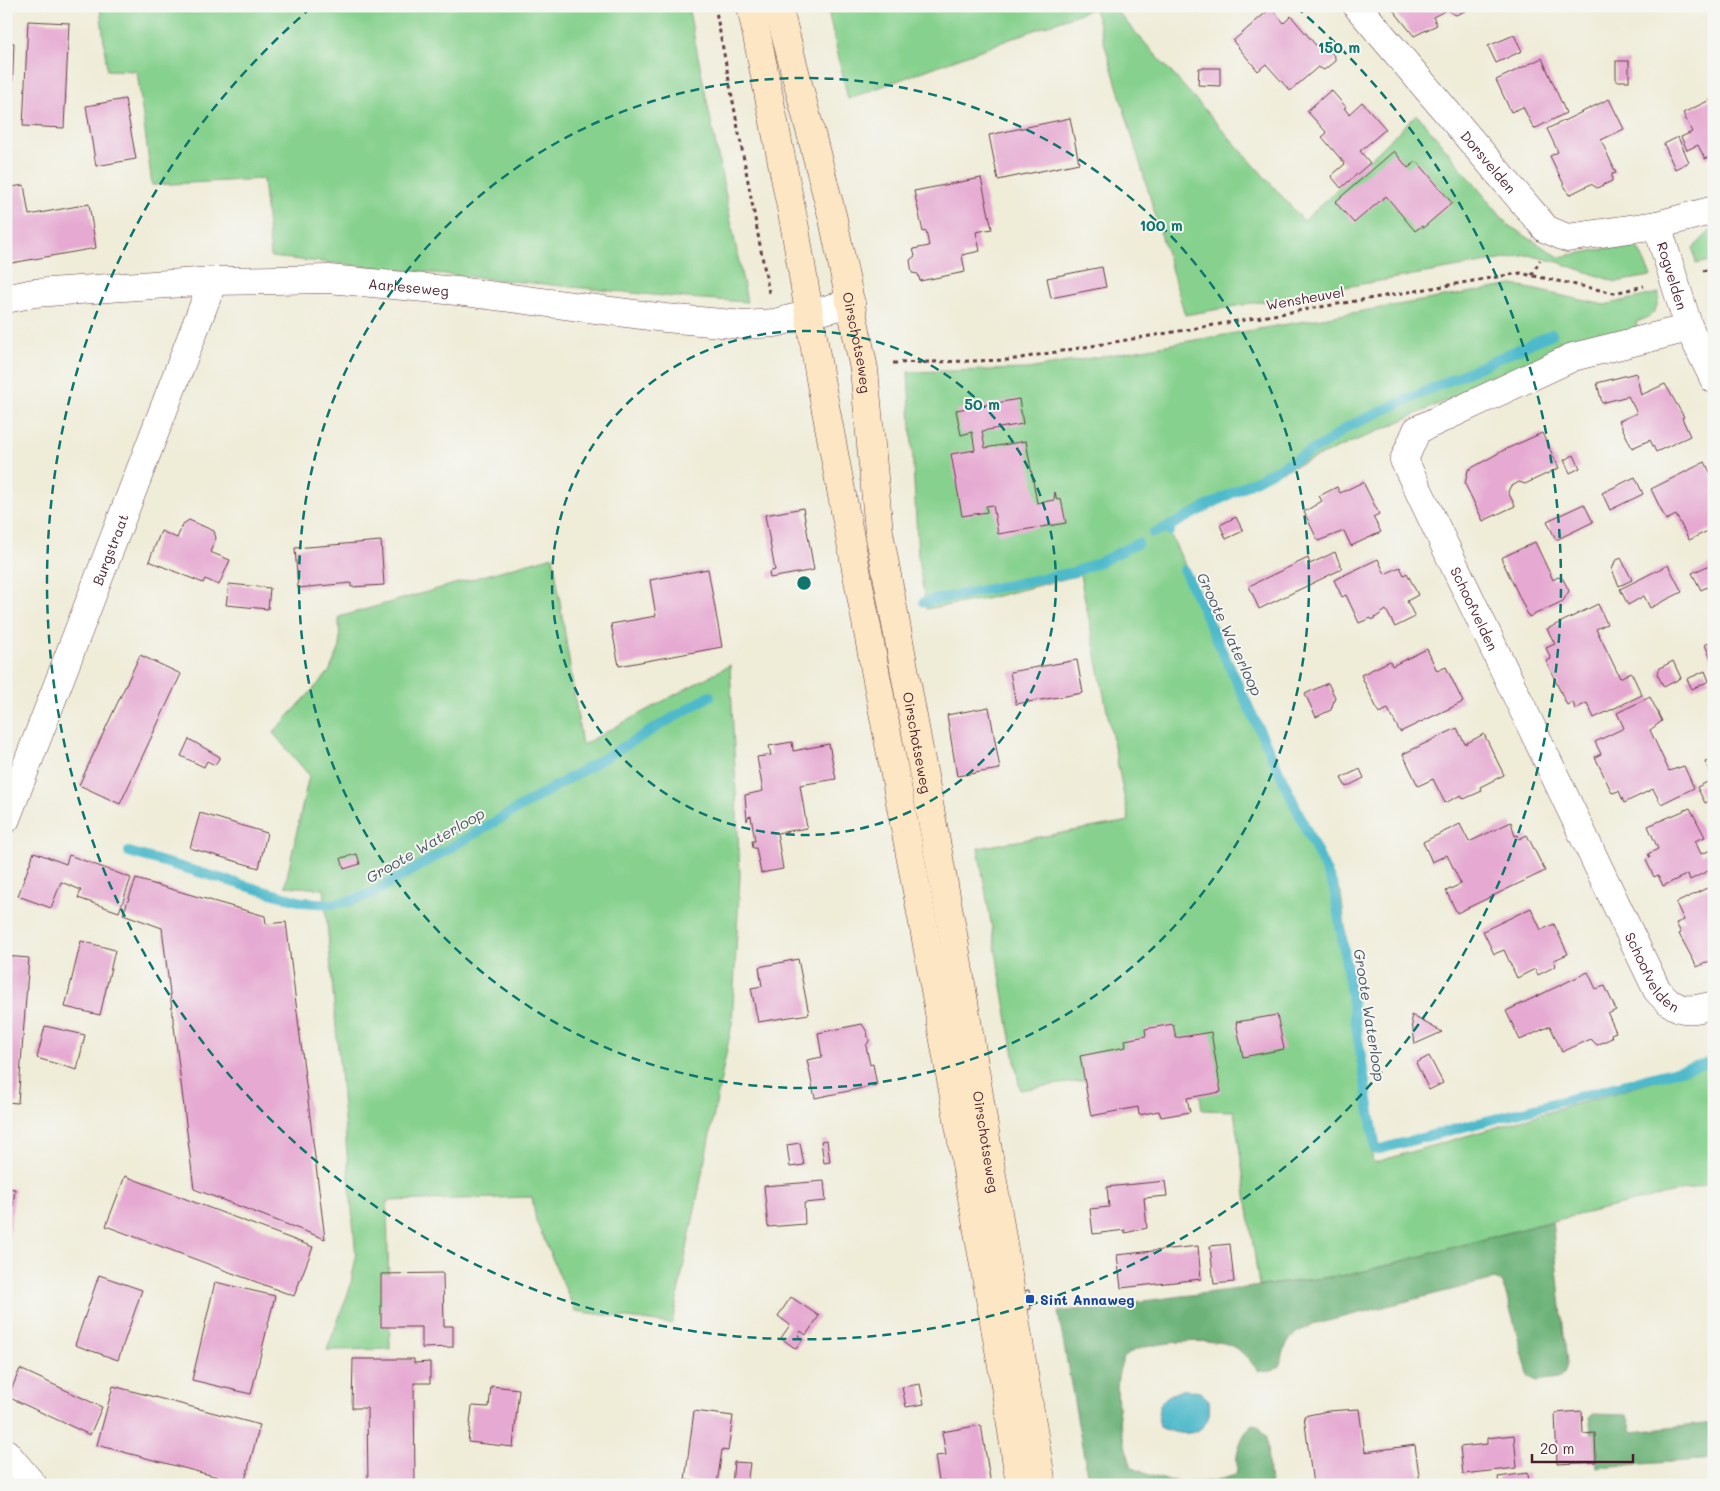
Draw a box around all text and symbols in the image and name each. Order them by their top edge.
text: 150 m [1318,37,1360,57]
street label: Dorsvelden [1457,126,1521,197]
text: 100 m [1139,215,1183,235]
street label: Rogvelden [1653,239,1692,312]
street label: Aarleseweg [367,273,450,300]
street label: Wensheuvel [1264,282,1346,314]
street label: Oirschotseweg [839,290,876,394]
text: 50 m [964,394,1000,414]
street label: Burgstraat [87,511,132,588]
street label: Schoofvelden [1447,563,1503,654]
water label: Groote Waterloop [1193,569,1267,699]
centre of rings [795,574,813,592]
street label: Oirschotseweg [899,690,936,795]
water label: Groote Waterloop [362,803,488,887]
street label: Schoofvelden [1621,929,1683,1016]
water label: Groote Waterloop [1350,947,1390,1083]
street label: Oirschotseweg [969,1089,1004,1194]
place label: Sint Annaweg [1040,1290,1135,1309]
marker: Sint Annaweg [1024,1293,1036,1305]
scale bar [1532,1431,1634,1463]
text: 20 m [1540,1438,1574,1458]

